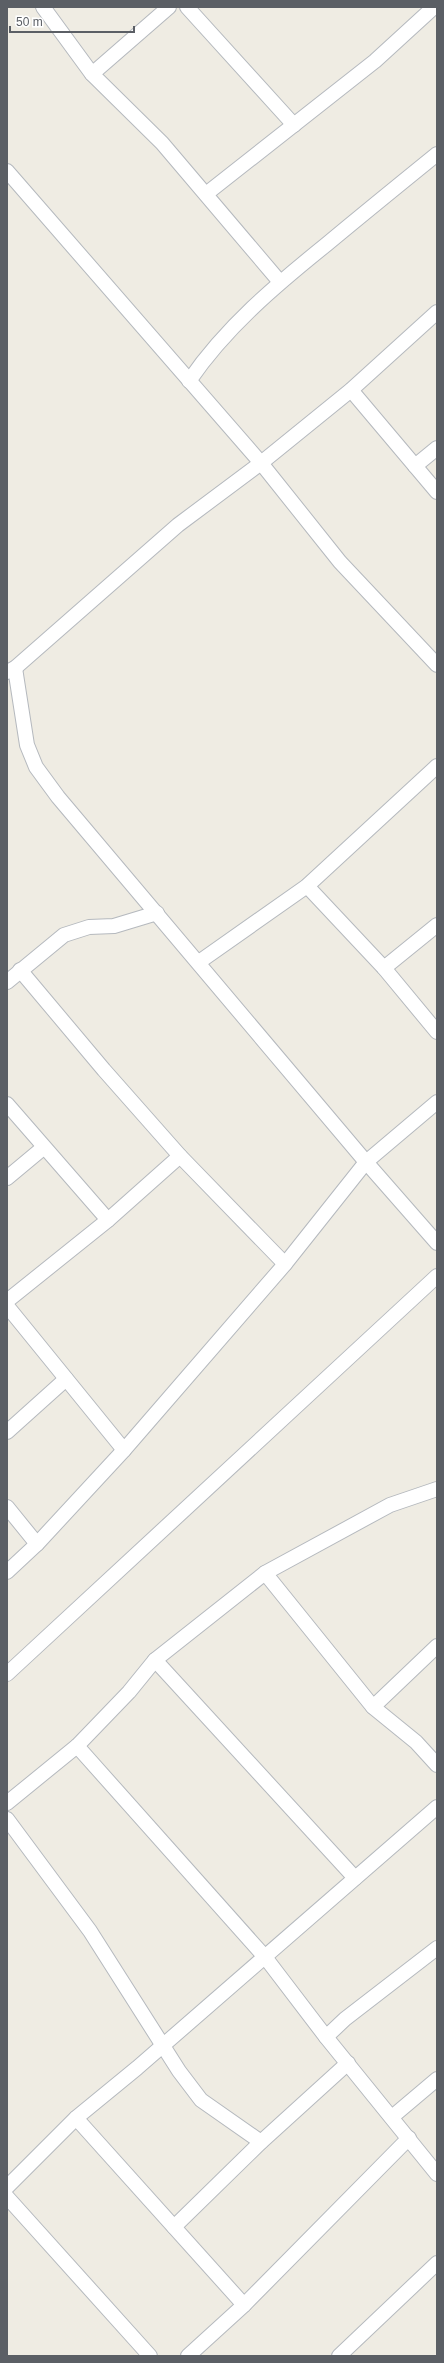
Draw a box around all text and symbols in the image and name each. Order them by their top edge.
scale bar [10,8,134,34]
text: 50 m [16,15,43,29]

